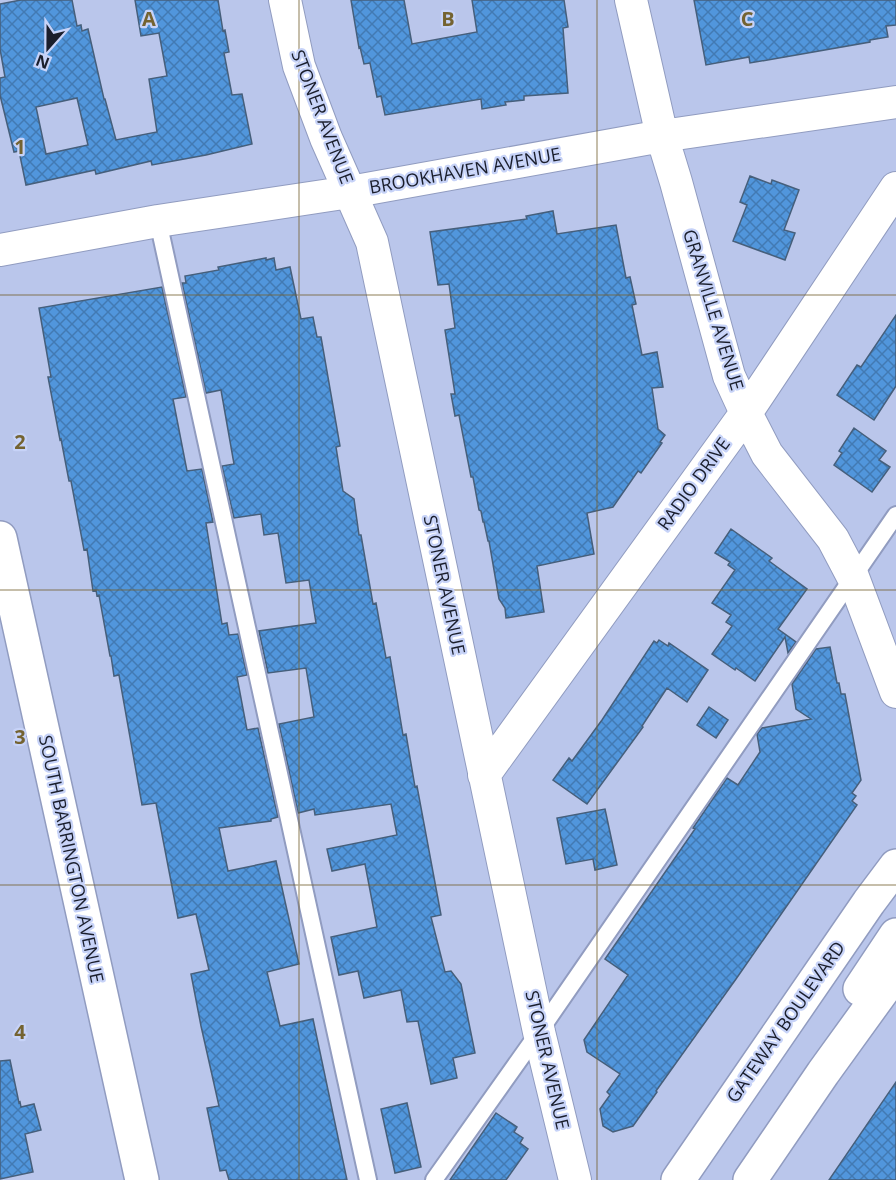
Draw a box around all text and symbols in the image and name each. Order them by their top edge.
text: A [142,5,156,32]
text: B [441,5,455,32]
text: C [741,5,754,32]
north arrow [18,18,78,78]
street label: STONER AVENUE [286,46,360,187]
text: N [33,49,53,75]
text: 1 [14,133,26,160]
street label: BROOKHAVEN AVENUE [367,141,563,199]
street label: GRANVILLE AVENUE [678,226,750,393]
text: 2 [14,428,26,455]
street label: RADIO DRIVE [651,432,735,535]
street label: STONER AVENUE [418,513,471,657]
text: 3 [14,723,26,750]
street label: SOUTH BARRINGTON AVENUE [34,733,110,985]
street label: GATEWAY BOULEVARD [720,936,850,1107]
street label: STONER AVENUE [520,988,576,1132]
text: 4 [14,1018,26,1045]

